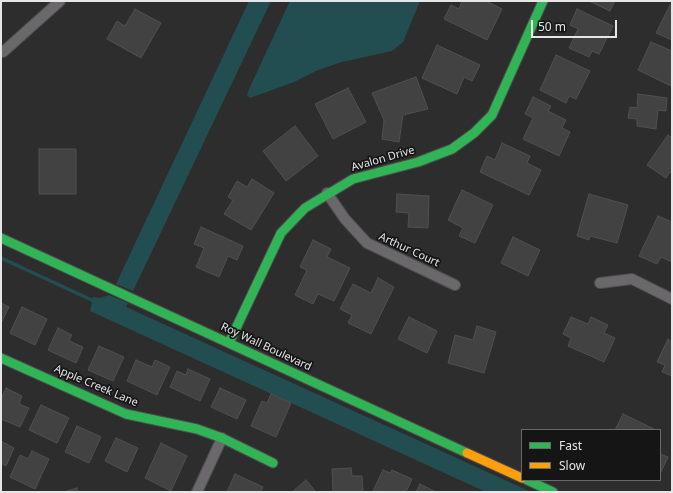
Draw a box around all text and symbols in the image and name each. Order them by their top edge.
scale bar [533,12,619,38]
text: 50 m [538,18,566,35]
street label: Avalon Drive [350,144,416,174]
street label: Arthur Court [377,230,441,270]
street label: Roy Wall Boulevard [218,320,314,374]
street label: Apple Creek Lane [52,362,140,410]
legend [521,429,661,481]
text: Fast [559,437,582,454]
text: Slow [559,457,585,474]

